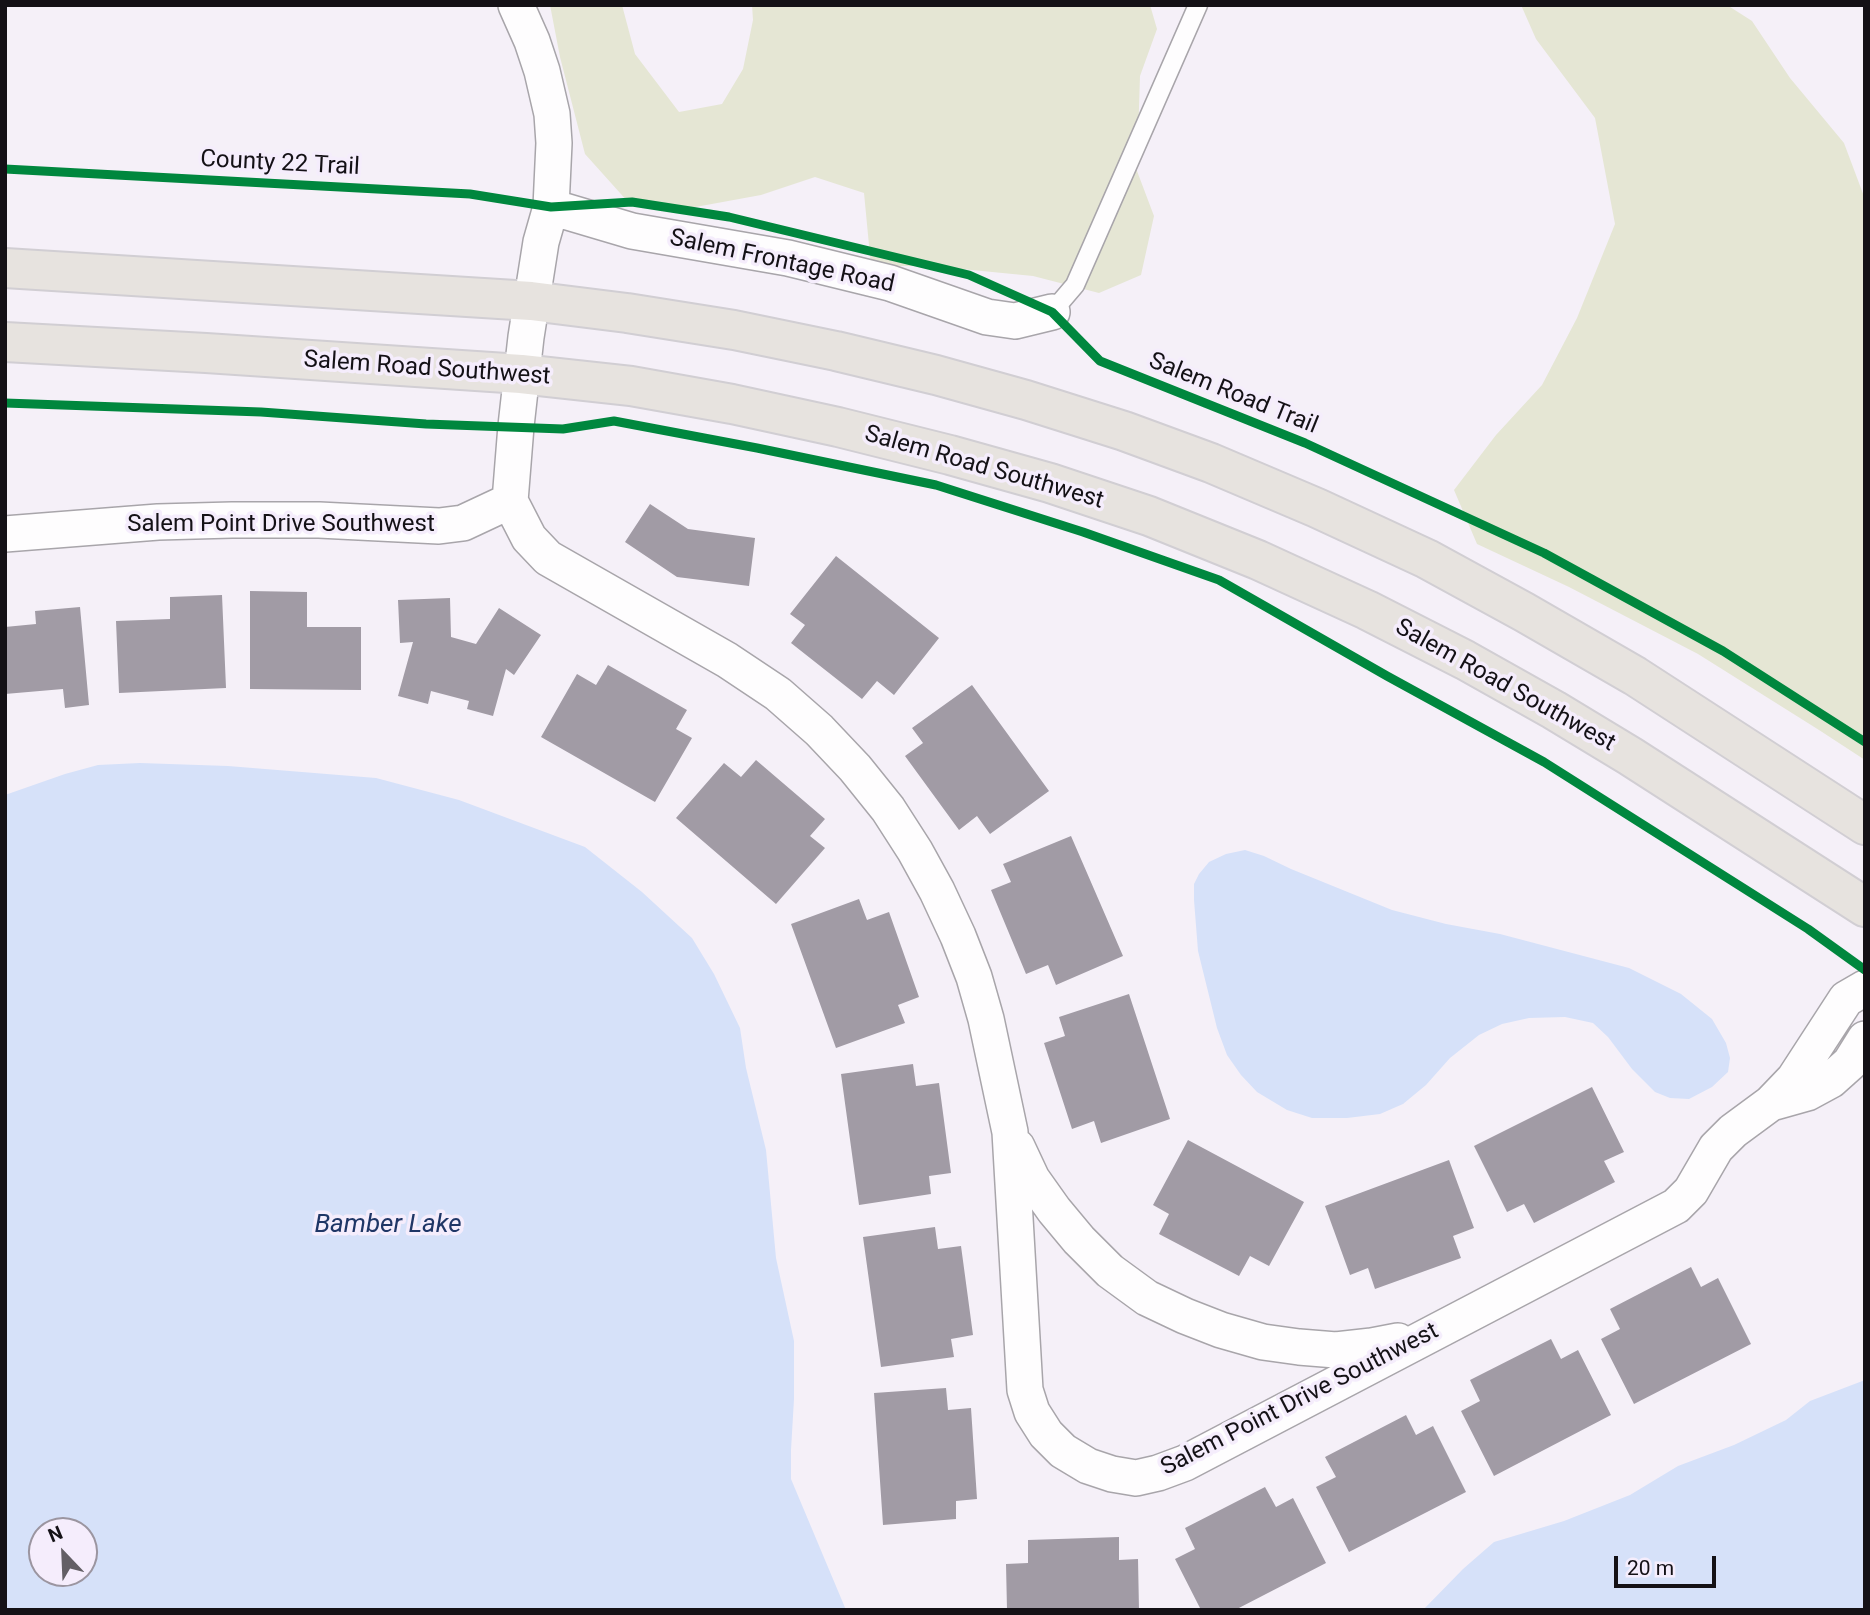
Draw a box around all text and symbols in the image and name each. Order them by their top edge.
street label: County 22 Trail [199,145,361,183]
street label: Salem Frontage Road [667,224,897,300]
street label: Salem Road Southwest [303,346,551,392]
street label: Salem Road Trail [1144,347,1322,441]
street label: Salem Road Southwest [861,420,1107,516]
street label: Salem Point Drive Southwest [127,511,435,539]
street label: Salem Road Southwest [1390,614,1620,758]
water label: Bamber Lake [314,1209,462,1241]
street label: Salem Point Drive Southwest [1156,1317,1444,1483]
north arrow [28,1517,98,1587]
text: N [45,1521,66,1547]
scale bar [1618,1542,1720,1586]
text: 20 m [1627,1556,1674,1580]

